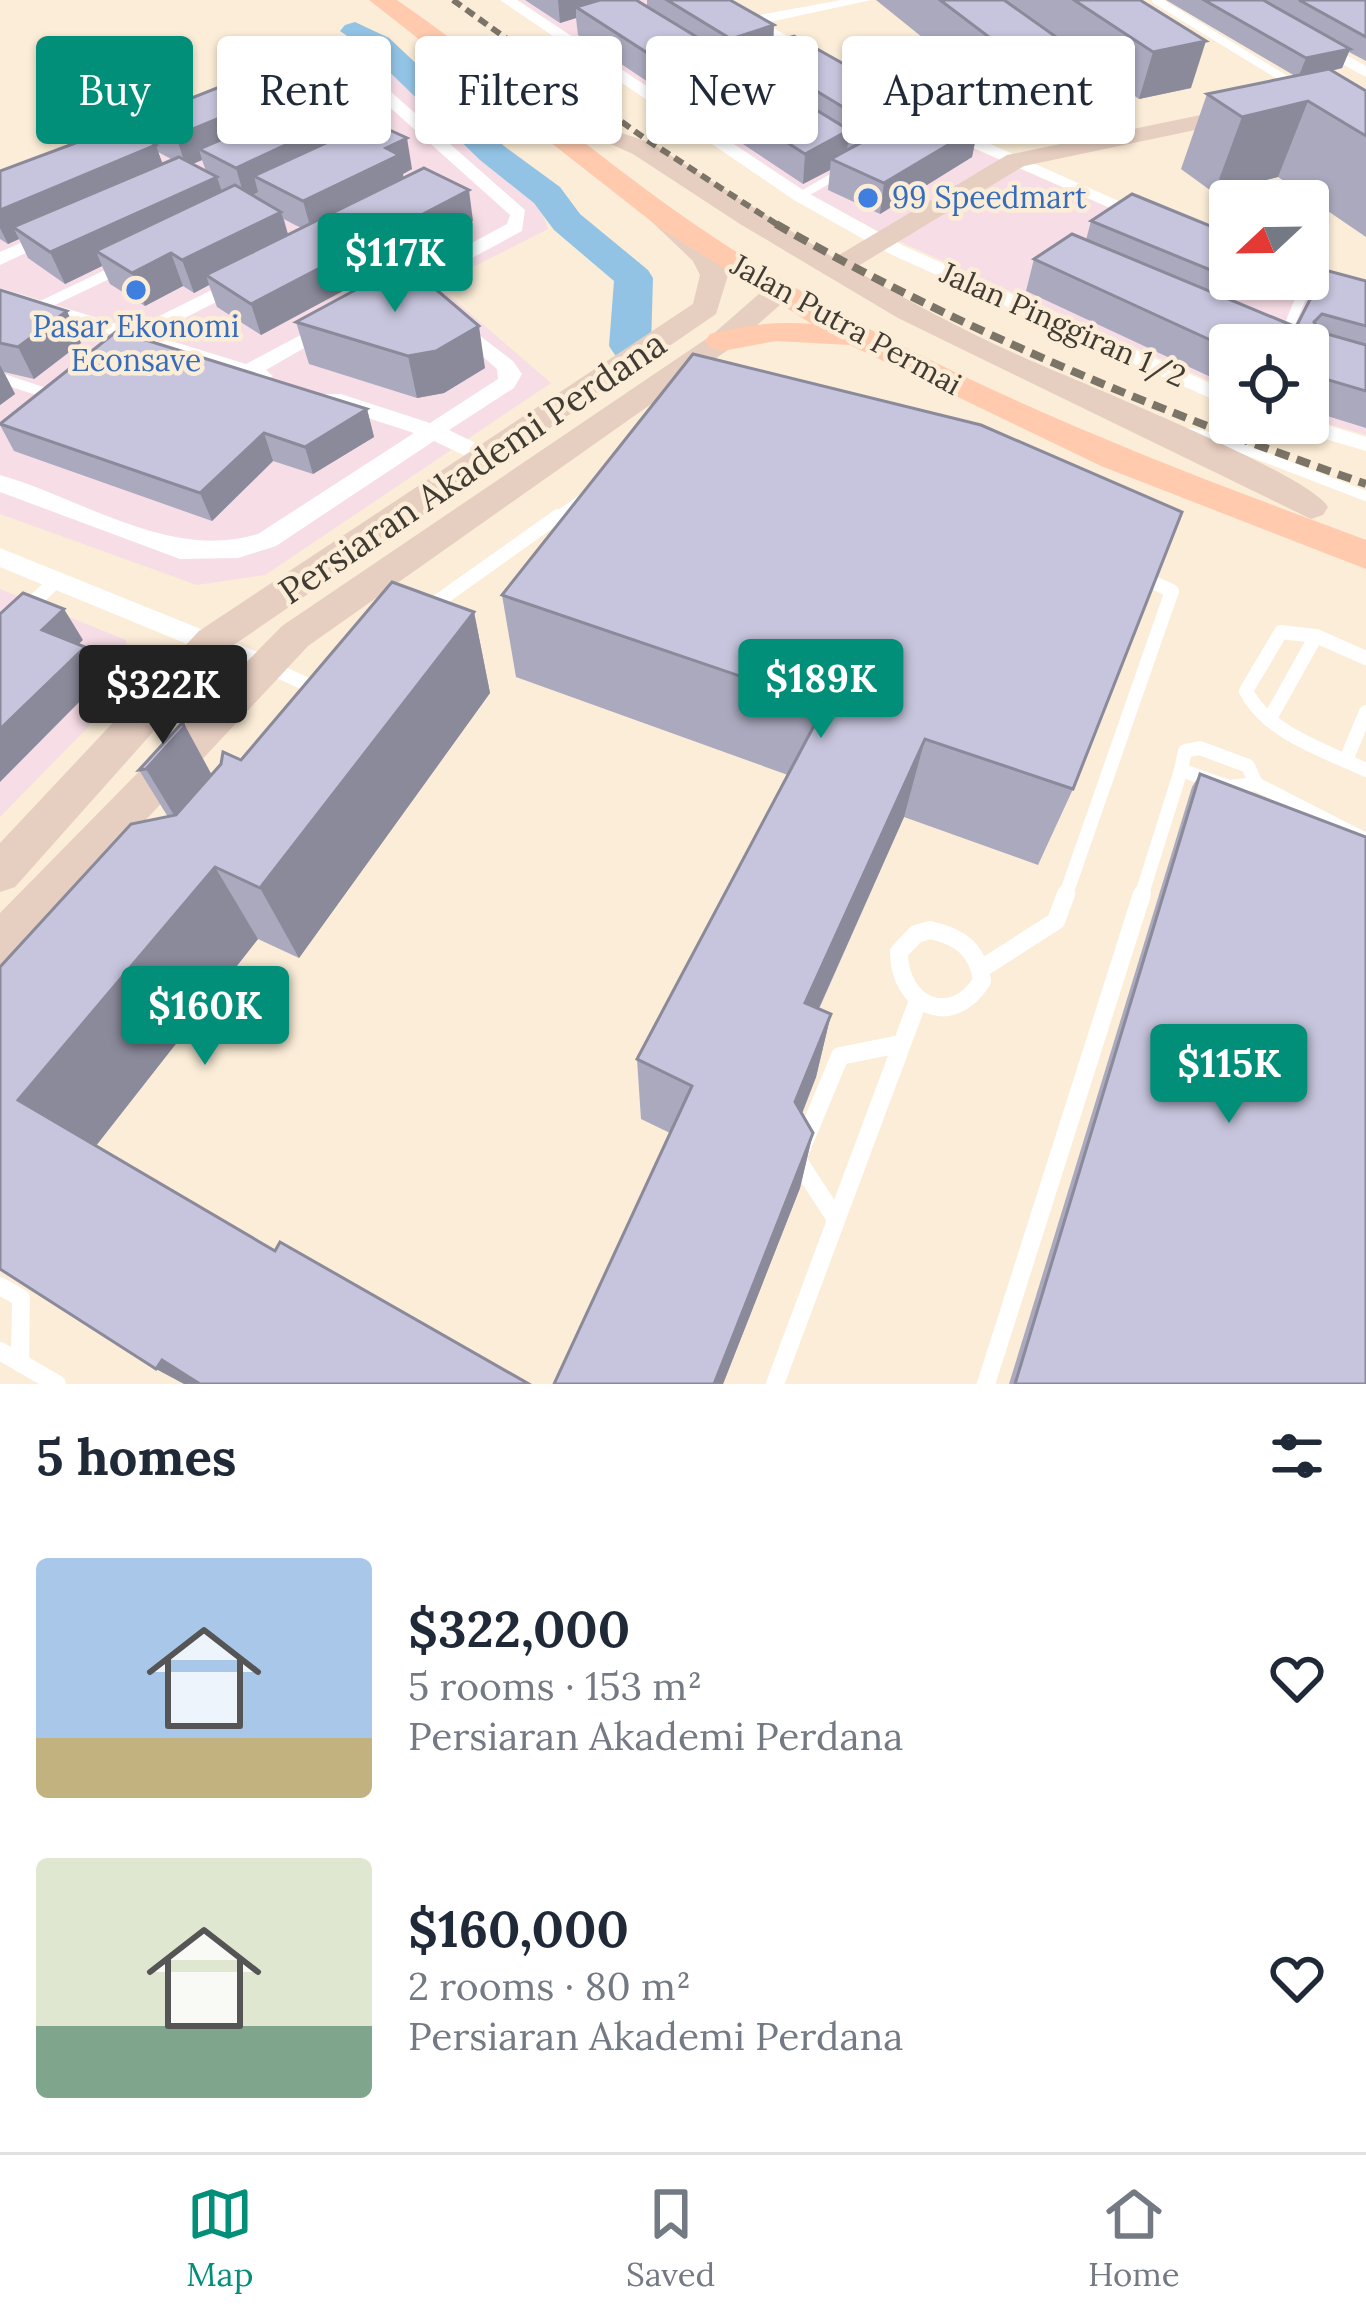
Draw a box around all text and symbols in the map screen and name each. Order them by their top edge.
chip: Buy [36,36,193,144]
chip: Rent [217,36,391,144]
chip: Filters [415,36,622,144]
chip: New [646,36,818,144]
chip: Apartment [842,36,1135,144]
place label: 99 Speedmart [892,178,1087,216]
north arrow [1209,180,1329,300]
map controls [1209,180,1329,444]
marker: 99 Speedmart [855,185,881,211]
pin: $117K [311,213,479,315]
text: $117K [345,227,445,277]
street label: Jalan Putra Permai [724,245,968,403]
street label: Jalan Pinggiran 1/2 [933,252,1192,396]
marker: Pasar Ekonomi Econsave [123,277,149,303]
place label: Pasar Ekonomi Econsave [33,307,239,379]
street label: Persiaran Akademi Perdana [270,320,674,614]
button: locate [1209,324,1329,444]
pin: $189K [737,639,905,741]
pin: $322K [79,645,247,747]
text: $189K [765,653,877,703]
text: $322K [106,659,220,709]
pin: $160K [121,966,289,1068]
text: $160K [148,980,262,1030]
pin: $115K [1145,1024,1313,1126]
text: $115K [1177,1038,1281,1088]
icon: filters [1264,1423,1330,1489]
text: 5 homes [36,1424,237,1489]
text: $322,000 [408,1596,630,1661]
icon: home [132,1606,276,1750]
icon: heart [1264,1645,1330,1711]
text: 5 rooms · 153 m² [408,1661,702,1711]
text: Persiaran Akademi Perdana [408,1711,903,1761]
text: $160,000 [408,1896,629,1961]
icon: home [132,1906,276,2050]
icon: heart [1264,1945,1330,2011]
text: 2 rooms · 80 m² [408,1961,691,2011]
text: Persiaran Akademi Perdana [408,2011,903,2061]
tab: Map [186,2181,253,2295]
tab: Saved [626,2181,715,2295]
tab: Home [1088,2181,1180,2295]

